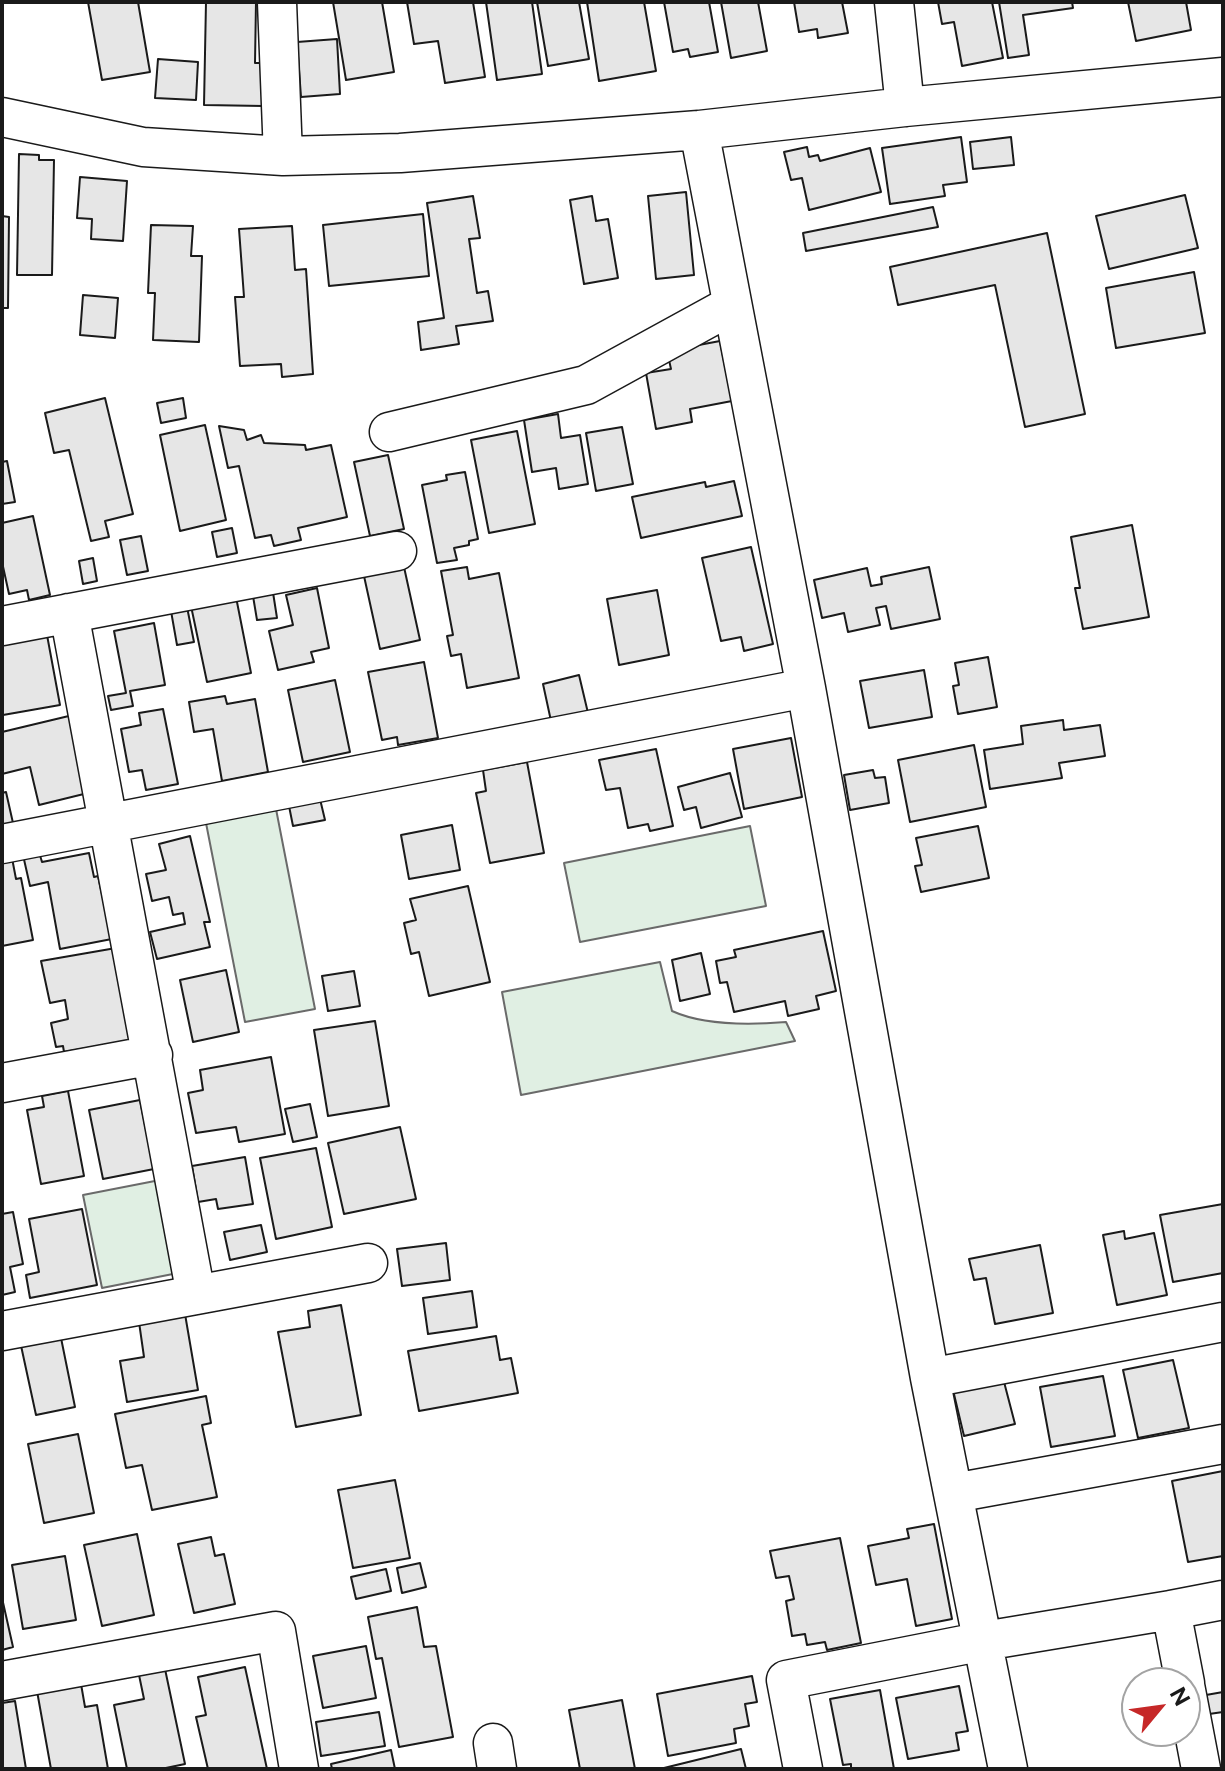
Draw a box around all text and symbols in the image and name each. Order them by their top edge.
north arrow [1121,1667,1201,1747]
text: N [1165,1683,1196,1710]

